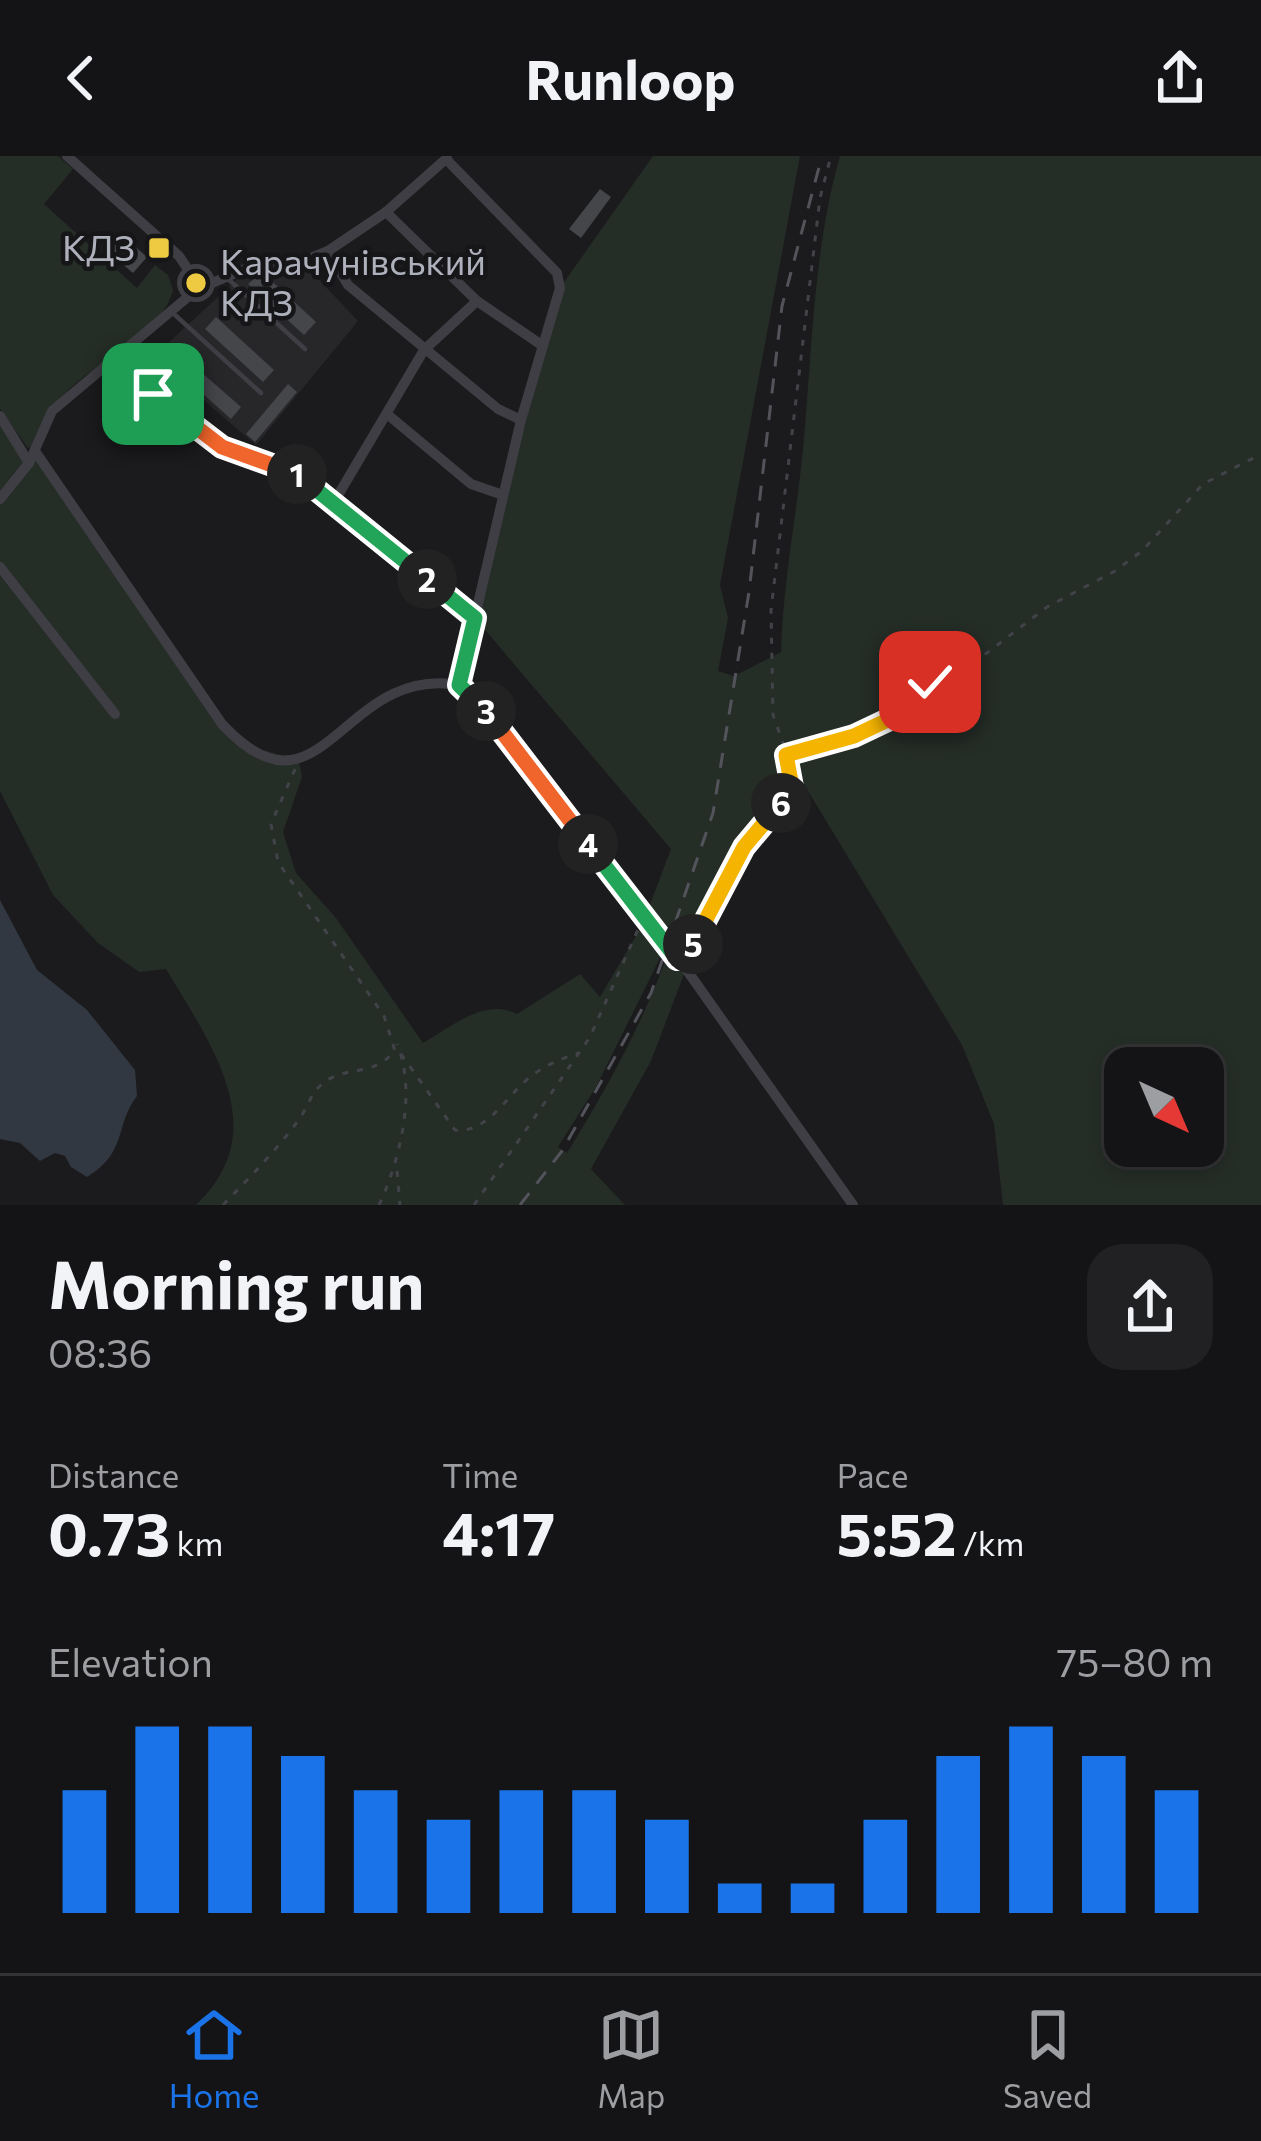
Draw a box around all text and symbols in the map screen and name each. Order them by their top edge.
icon: back [48,45,114,111]
text: Runloop [526,45,735,111]
icon: share [1147,45,1213,111]
place label: КДЗ [62,224,135,268]
marker: КДЗ [146,235,172,261]
place label: Карачунівський КДЗ [220,238,486,323]
marker: Карачунівський КДЗ [183,270,209,296]
pin [102,343,204,445]
icon: arrive [120,361,186,427]
pin: 1 [267,444,327,504]
text: 1 [290,453,304,494]
pin: 2 [397,549,457,609]
text: 2 [418,558,436,599]
pin [879,631,981,733]
icon: check [897,649,963,715]
pin: 3 [456,681,516,741]
text: 3 [476,690,496,731]
pin: 6 [751,773,811,833]
text: 6 [771,782,791,823]
pin: 4 [558,814,618,874]
text: 4 [578,823,598,864]
pin: 5 [663,914,723,974]
text: 5 [683,923,703,964]
north arrow [1104,1047,1224,1167]
map controls [1104,1047,1224,1167]
text: Morning run [48,1242,425,1323]
button: share [1087,1244,1213,1370]
text: 08:36 [48,1328,152,1376]
text: Distance [48,1454,179,1495]
text: Time [442,1454,518,1495]
text: Pace [837,1454,908,1495]
text: 0.73 [48,1495,170,1568]
text: 4:17 [442,1495,555,1568]
text: 5:52 [837,1495,957,1568]
text: km [170,1522,223,1563]
text: /km [957,1522,1024,1563]
text: Elevation [48,1637,213,1685]
text: 75–80 m [1057,1637,1213,1685]
tab: Home [169,2002,260,2115]
tab: Map [597,2002,665,2115]
tab: Saved [1003,2002,1092,2115]

